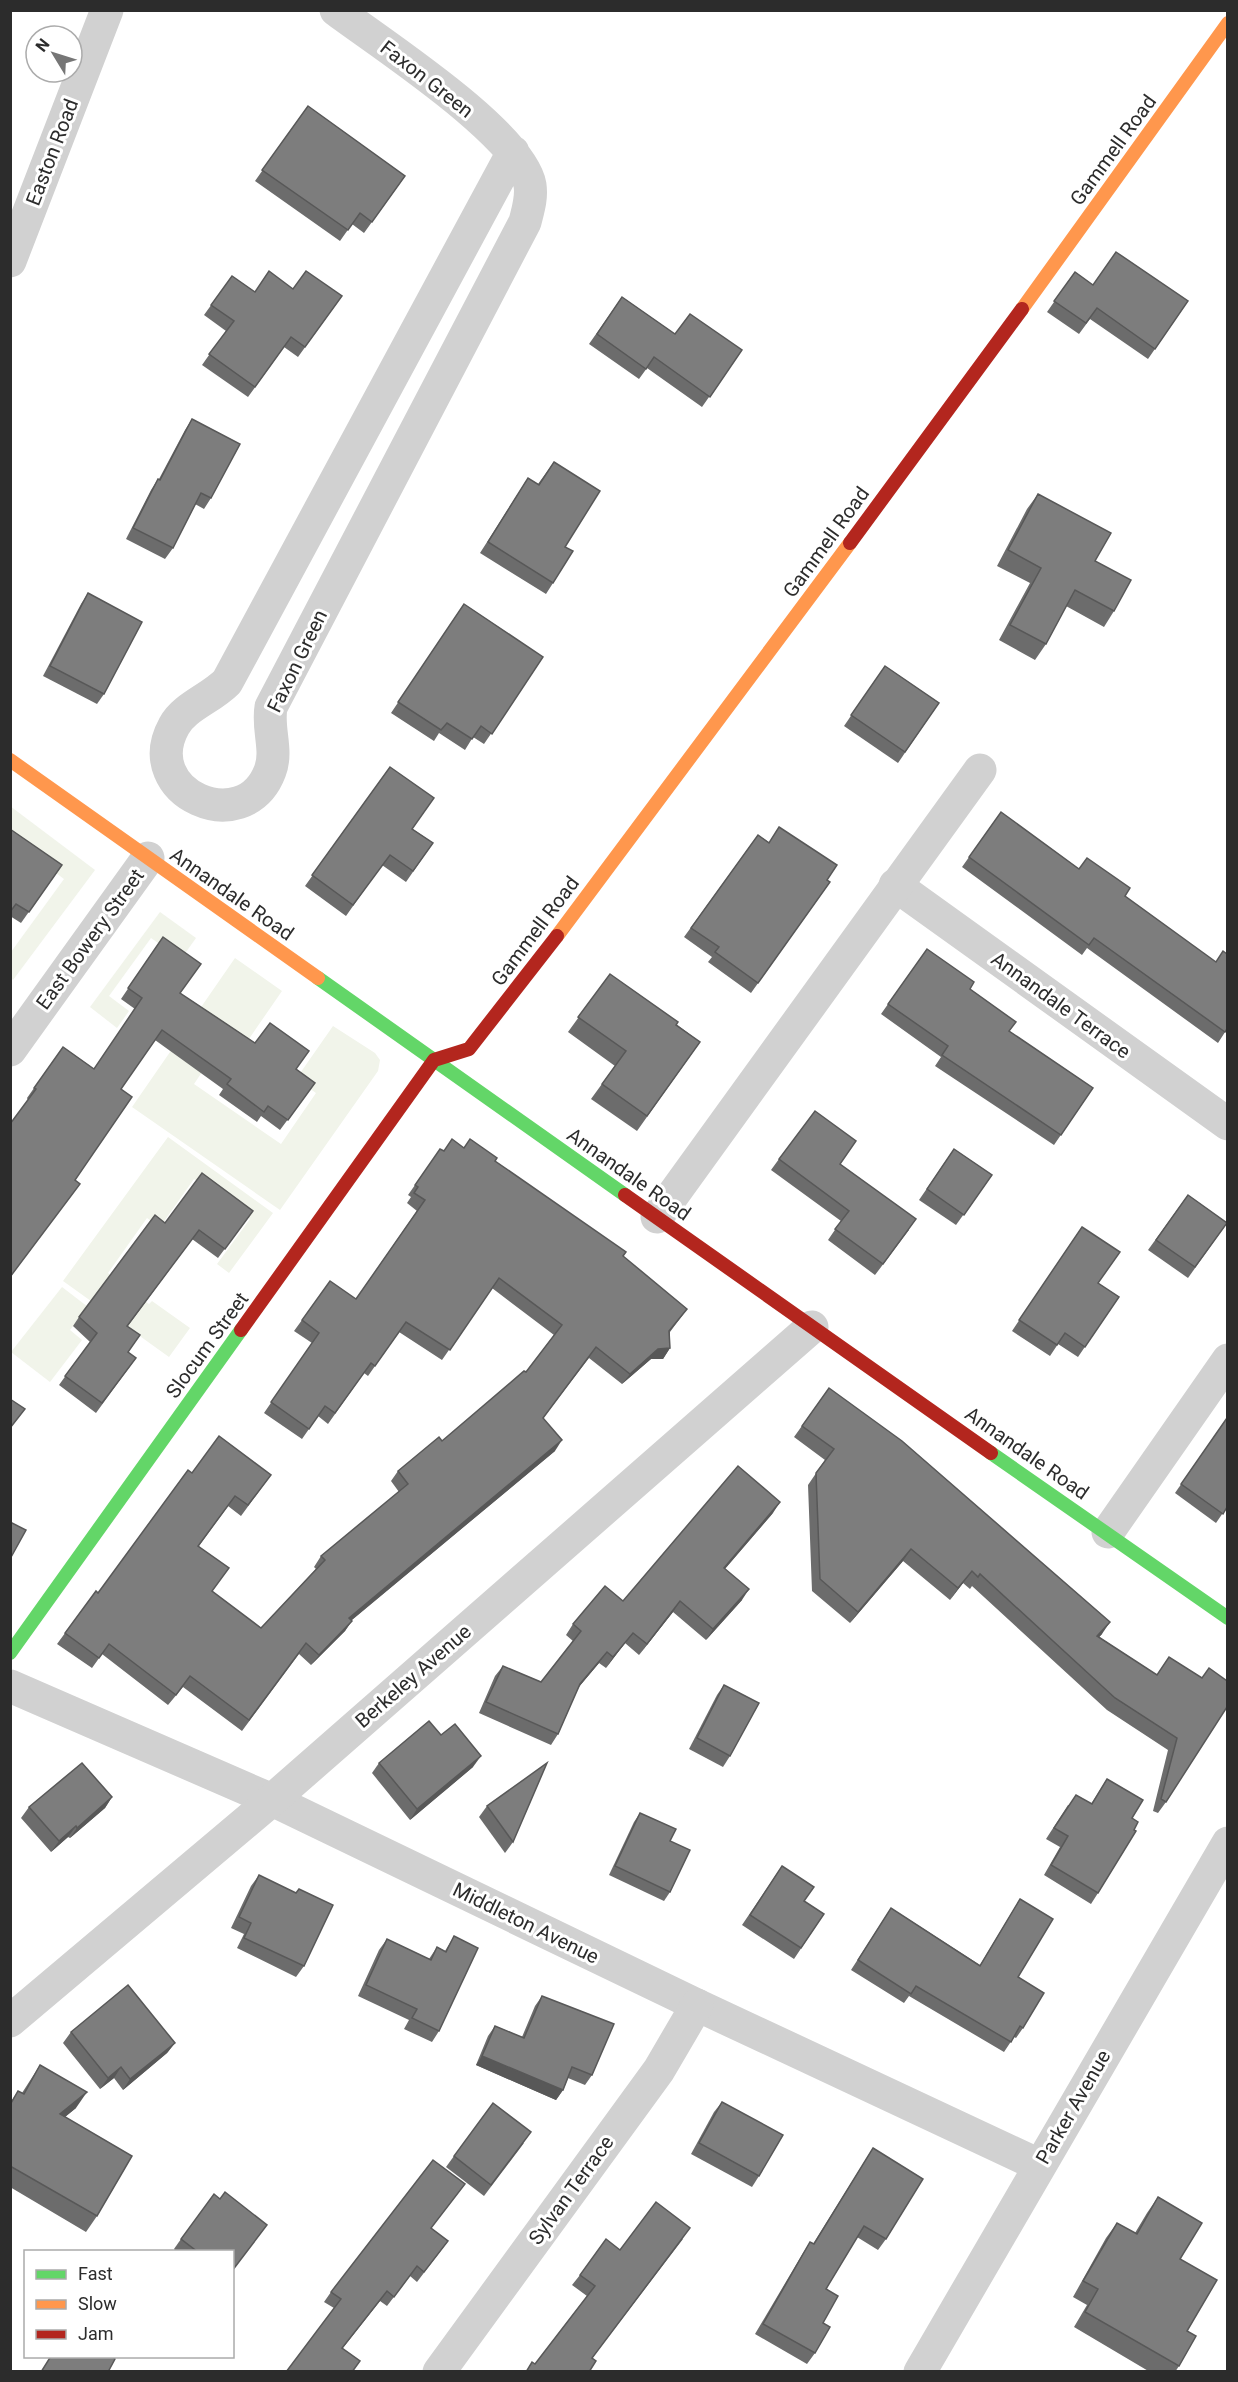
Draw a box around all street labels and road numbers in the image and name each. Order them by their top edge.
street label: Faxon Green [376,35,478,123]
street label: Gammell Road [1065,90,1161,210]
street label: Easton Road [21,95,83,209]
street label: Gammell Road [778,482,874,602]
street label: Faxon Green [262,606,332,716]
street label: Annandale Road [166,842,298,946]
street label: East Bowery Street [31,864,149,1014]
street label: Gammell Road [486,872,584,990]
street label: Annandale Terrace [987,947,1135,1063]
street label: Annandale Road [563,1122,695,1226]
street label: Slocum Street [161,1287,253,1403]
street label: Annandale Road [961,1401,1093,1505]
street label: Berkeley Avenue [350,1619,476,1733]
street label: Middleton Avenue [449,1877,603,1969]
street label: Parker Avenue [1031,2046,1115,2168]
street label: Sylvan Terrace [523,2131,619,2249]

